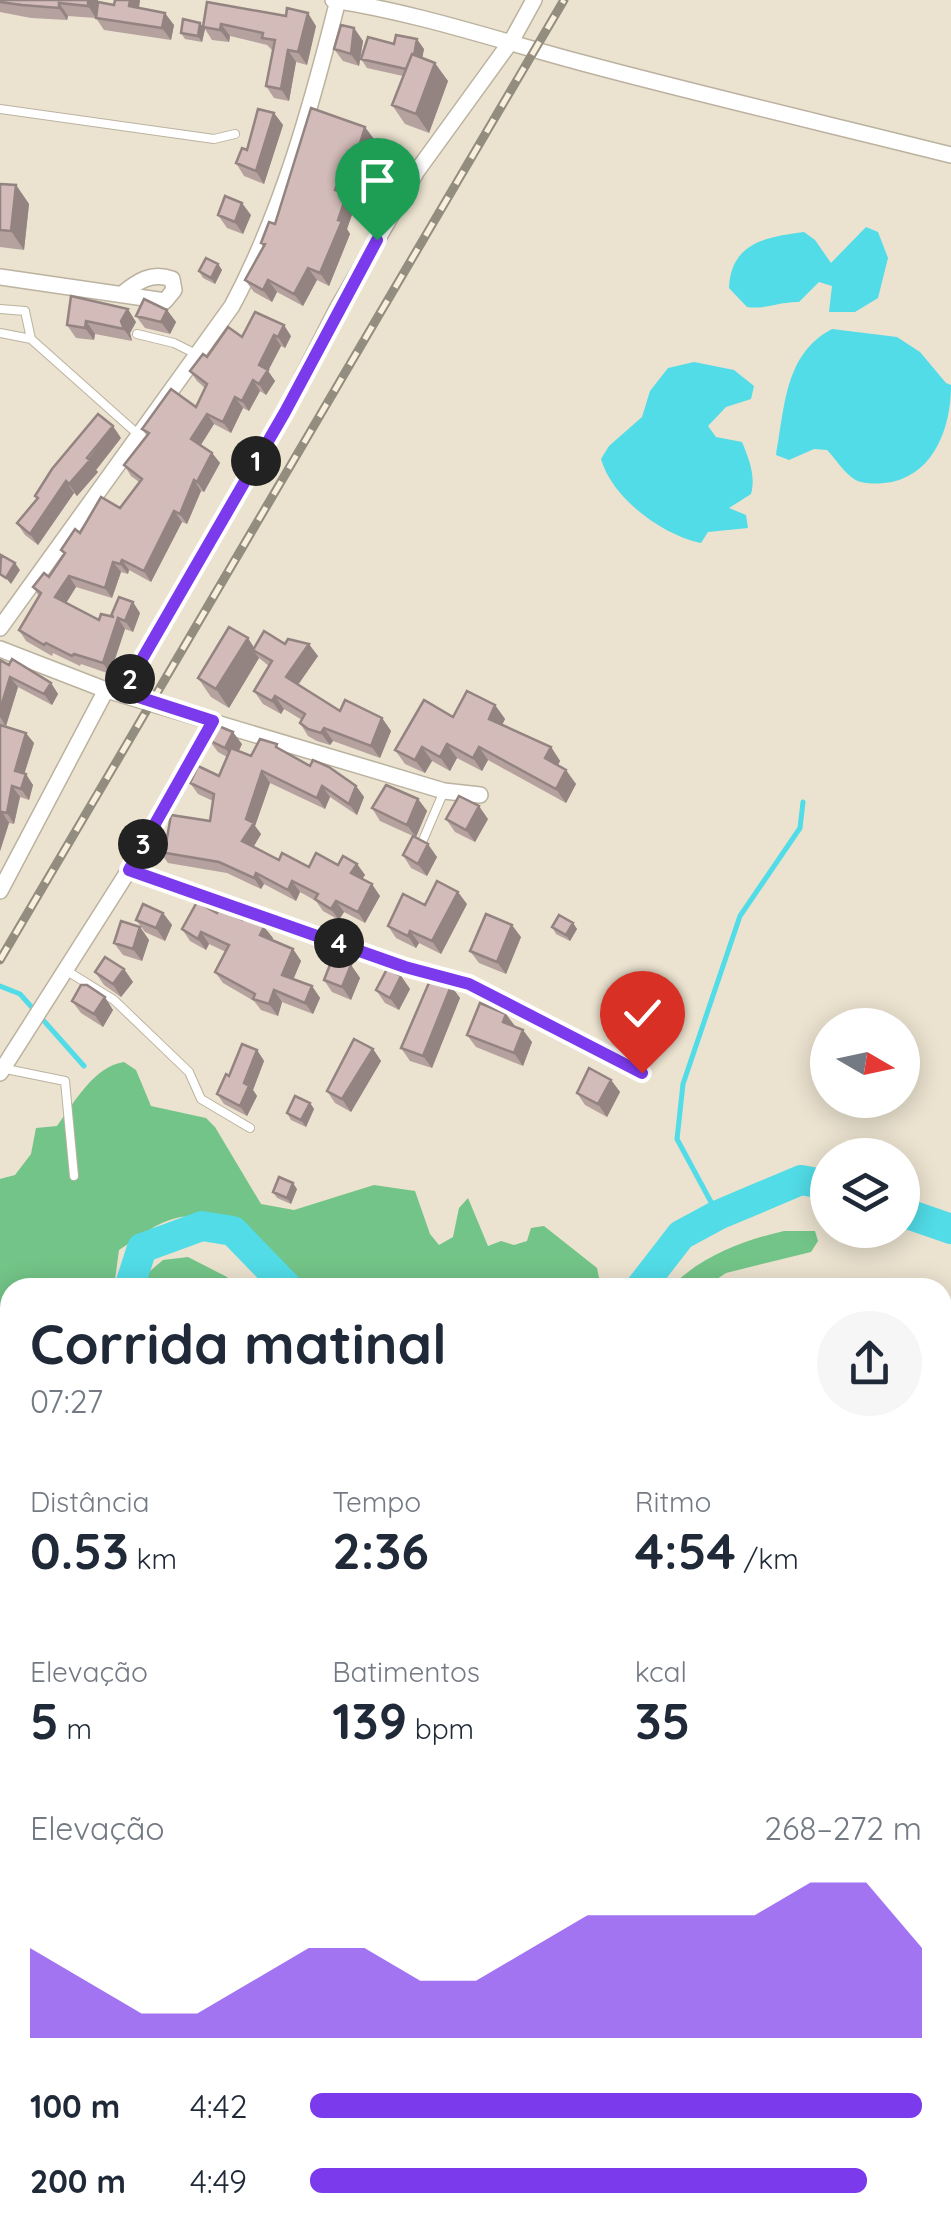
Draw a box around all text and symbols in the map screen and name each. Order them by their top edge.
pin [335,138,420,241]
icon: arrive [350,153,405,208]
pin: 1 [231,436,281,486]
text: 1 [251,443,261,478]
pin: 2 [105,654,155,704]
text: 2 [122,661,138,696]
pin: 3 [118,819,168,869]
text: 3 [135,826,151,861]
pin: 4 [314,918,364,968]
text: 4 [331,925,347,960]
pin [600,971,685,1074]
icon: check [615,986,670,1041]
north arrow [810,1008,920,1118]
map controls [810,1008,920,1248]
button: layers [810,1138,920,1248]
text: Corrida matinal [30,1309,447,1378]
button: share [817,1311,922,1416]
text: 07:27 [30,1381,103,1421]
text: Distância [30,1484,149,1519]
text: Tempo [332,1484,421,1519]
text: Ritmo [635,1484,711,1519]
text: 0.53 [30,1519,129,1582]
text: 2:36 [332,1519,429,1582]
text: 4:54 [635,1519,736,1582]
text: km [129,1541,177,1576]
text: /km [736,1541,799,1576]
text: Elevação [30,1654,148,1689]
text: Batimentos [332,1654,480,1689]
text: kcal [635,1654,687,1689]
text: 5 [30,1689,59,1752]
text: 139 [332,1689,407,1752]
text: 35 [635,1689,690,1752]
text: m [59,1711,92,1746]
text: bpm [407,1711,474,1746]
text: Elevação [30,1808,165,1848]
text: 268–272 m [764,1808,922,1848]
text: 100 m [30,2086,120,2126]
text: 4:42 [190,2086,247,2126]
text: 200 m [30,2161,126,2201]
text: 4:49 [190,2161,247,2201]

